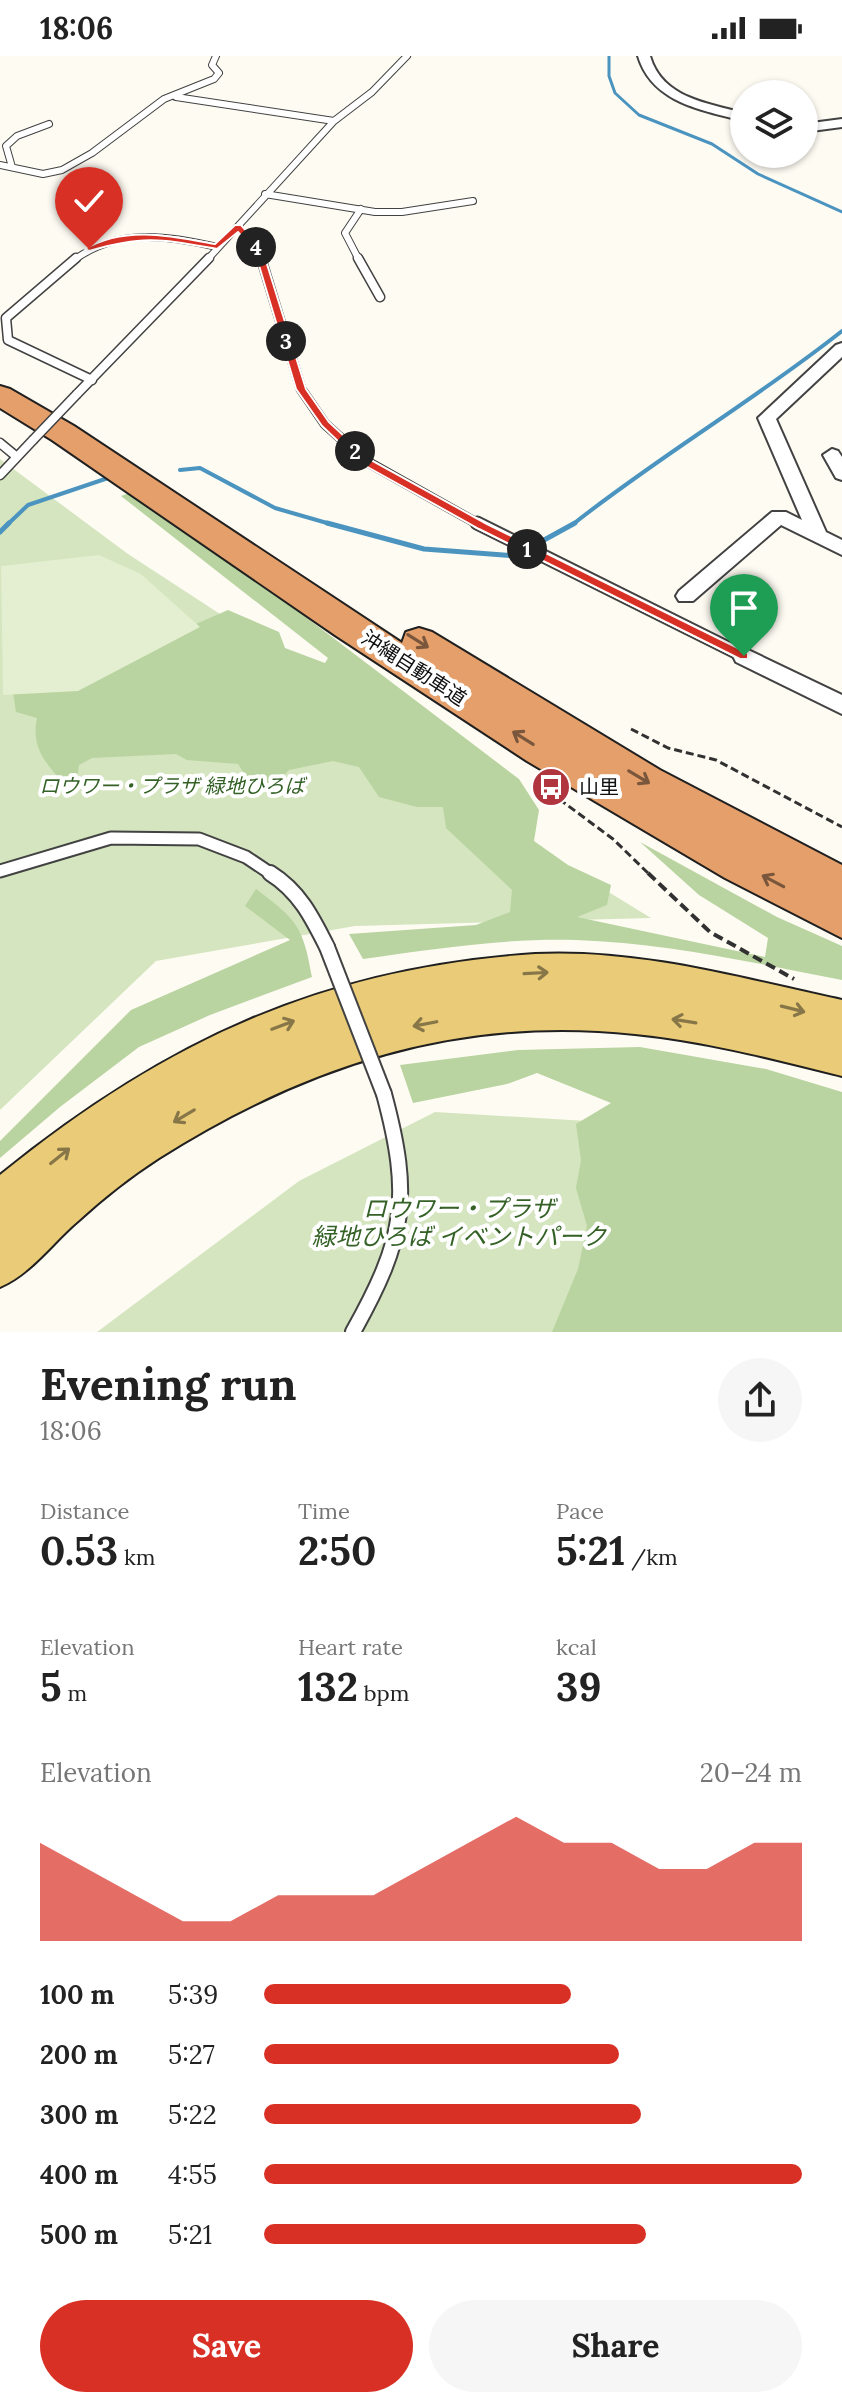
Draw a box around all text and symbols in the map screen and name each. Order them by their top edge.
text: 18:06 [40,9,113,47]
map controls [730,80,818,168]
button: layers [730,80,818,168]
pin [55,167,123,249]
icon: check [67,179,111,223]
pin: 4 [236,227,276,267]
text: 4 [250,233,262,261]
pin: 3 [266,321,306,361]
text: 3 [280,327,292,355]
pin: 2 [335,431,375,471]
text: 2 [349,437,361,465]
pin: 1 [507,529,547,569]
text: 1 [523,535,531,563]
pin [710,574,778,656]
icon: arrive [722,586,766,630]
street label: 沖縄自動車道 [357,624,471,711]
one-way arrow [406,633,429,649]
one-way arrow [512,730,535,746]
bus stop icon: 山里 [530,766,572,808]
one-way arrow [627,769,650,785]
park label: ロウワー・プラザ 緑地ひろば [39,773,308,798]
place label: 山里 [579,774,619,799]
one-way arrow [762,873,785,889]
one-way arrow [523,965,549,980]
one-way arrow [779,1002,805,1017]
one-way arrow [671,1013,697,1028]
one-way arrow [270,1016,295,1031]
one-way arrow [413,1017,439,1032]
one-way arrow [173,1108,196,1124]
one-way arrow [49,1147,70,1165]
park label: ロウワー・プラザ 緑地ひろば イベントパーク [312,1193,607,1252]
text: Evening run [40,1356,297,1412]
button: share [718,1358,802,1442]
text: 18:06 [40,1414,102,1447]
text: Distance [40,1497,130,1525]
text: Time [298,1497,350,1525]
text: Pace [556,1497,604,1525]
text: 0.53 [40,1525,118,1576]
text: 2:50 [298,1525,376,1576]
text: 5:21 [556,1525,625,1576]
text: km [118,1543,155,1571]
text: /km [625,1543,678,1571]
text: Elevation [40,1633,135,1661]
text: Heart rate [298,1633,403,1661]
text: kcal [556,1633,597,1661]
text: 5 [40,1661,62,1712]
text: 132 [298,1661,358,1712]
text: 39 [556,1661,601,1712]
text: m [62,1679,87,1707]
text: bpm [358,1679,409,1707]
text: Elevation [40,1756,152,1789]
text: 20–24 m [700,1756,802,1789]
text: 100 m [40,1978,114,2011]
text: 5:39 [168,1978,218,2011]
text: 200 m [40,2038,118,2071]
text: 5:27 [168,2038,215,2071]
text: 300 m [40,2098,118,2131]
text: 5:22 [168,2098,217,2131]
text: 400 m [40,2158,118,2191]
text: 4:55 [168,2158,217,2191]
text: 500 m [40,2218,118,2251]
text: 5:21 [168,2218,212,2251]
button: Save [40,2300,413,2392]
button: Share [429,2300,802,2392]

